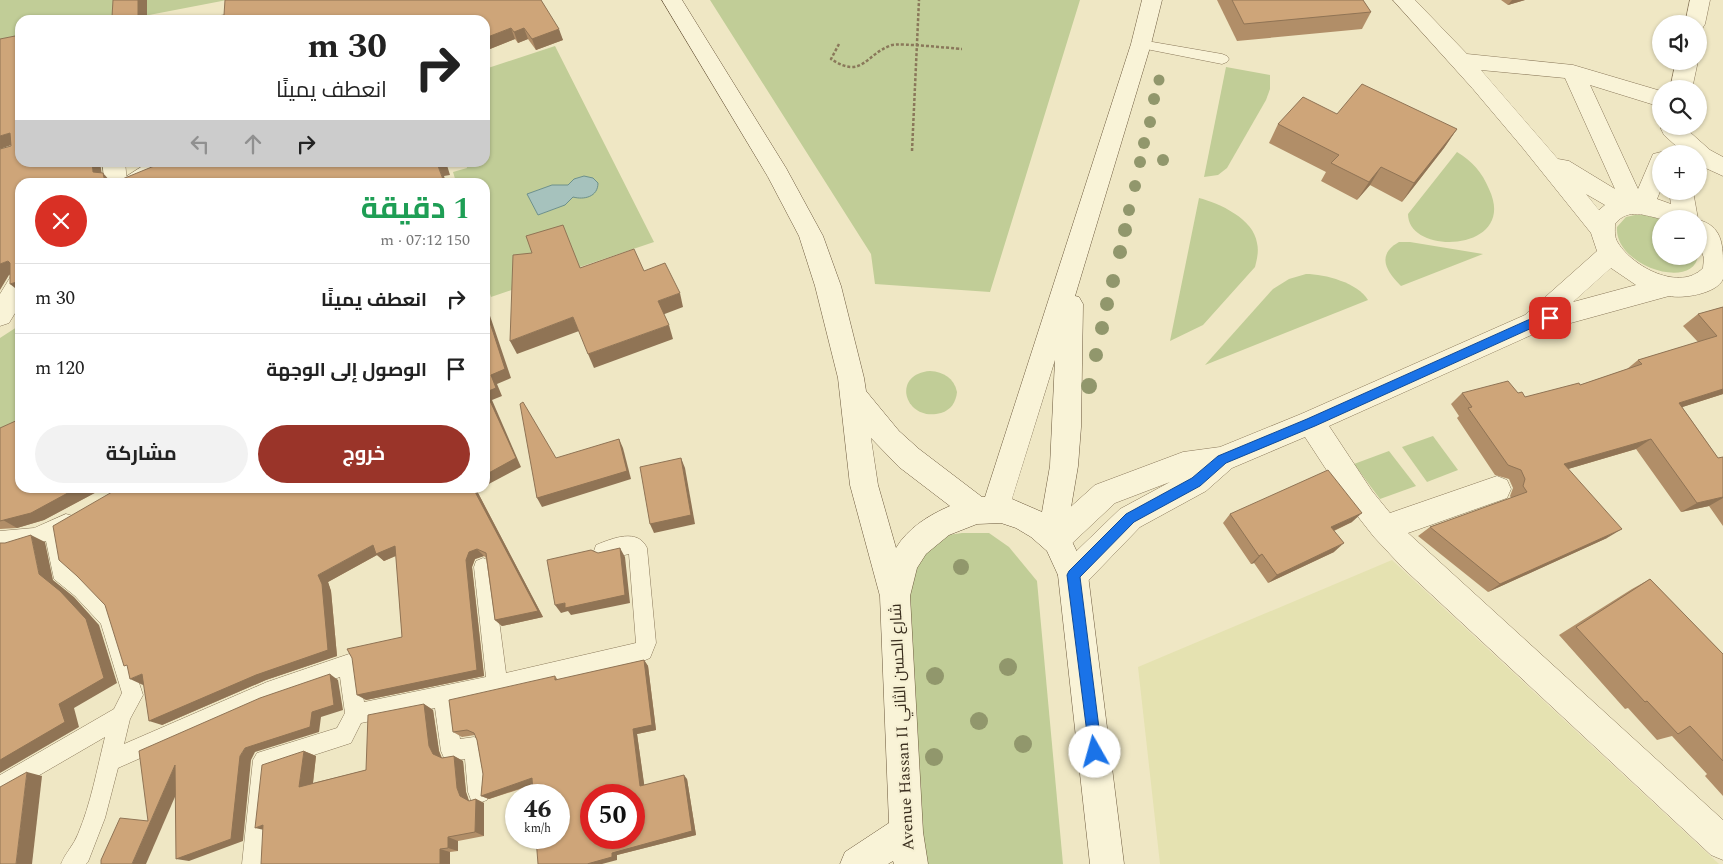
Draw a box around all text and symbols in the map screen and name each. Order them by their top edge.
map controls [1652,15,1707,265]
button: sound [1652,15,1707,70]
text: 30 m [307,20,387,73]
icon: right [405,35,470,100]
text: انعطف يمينًا [276,74,387,107]
button: search [1652,80,1707,135]
icon: left [186,130,214,158]
icon: ahead [239,130,267,158]
icon: right [292,130,320,158]
button: + [1652,145,1707,200]
text: 1 دقيقة [361,186,470,232]
button: close [35,195,87,247]
button: − [1652,210,1707,265]
text: 150 m · 07:12 [380,228,470,252]
text: 30 m [35,284,75,313]
icon: right [442,285,470,313]
text: انعطف يمينًا [321,286,427,315]
pin [1529,297,1571,339]
icon: arrive [1536,304,1564,332]
text: 120 m [35,354,85,383]
icon: arrive [442,355,470,383]
text: الوصول إلى الوجهة [266,356,427,385]
button: مشاركة [35,425,248,483]
button: خروج [258,425,470,483]
street label: Avenue Hassan II شارع الحسن الثاني [884,603,921,851]
position arrow [1068,725,1120,777]
speed limit sign: 50 [580,784,645,849]
text: 46 [523,791,552,829]
text: km/h [524,819,551,838]

